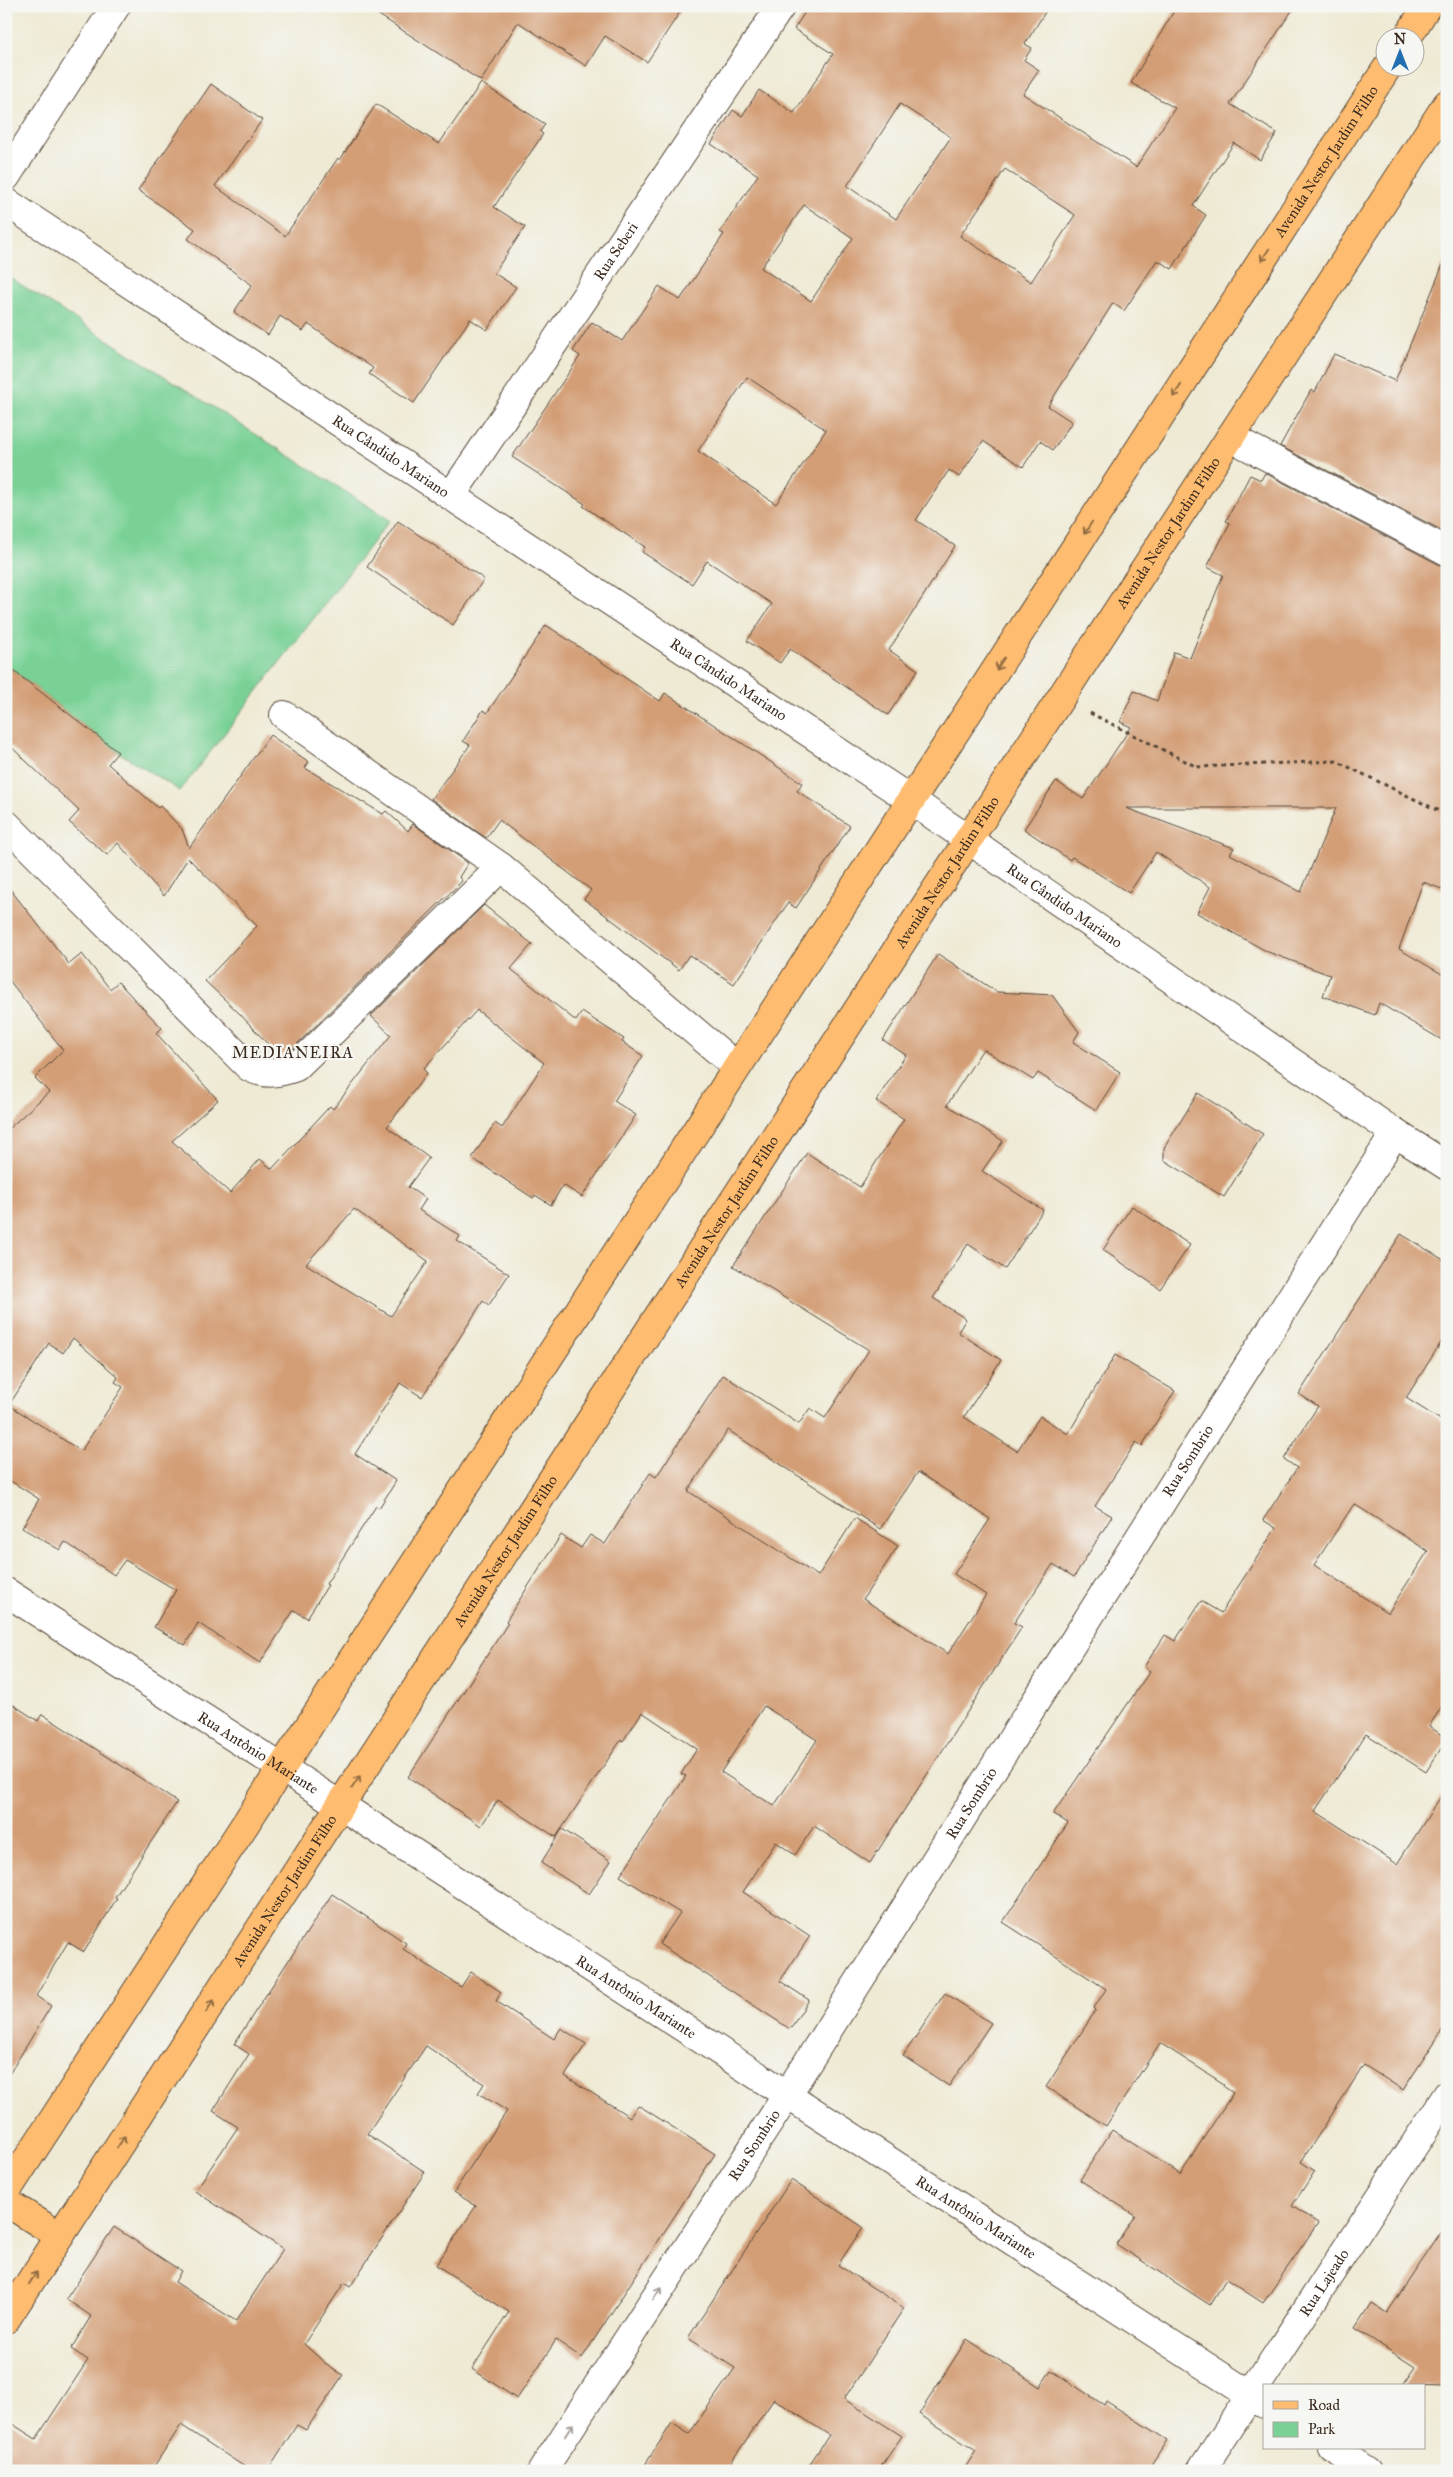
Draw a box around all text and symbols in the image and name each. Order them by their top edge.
north arrow [1376,28,1426,78]
text: N [1394,31,1406,48]
street label: Avenida Nestor Jardim Filho [1270,82,1382,241]
street label: Rua Seberi [590,219,642,284]
one-way arrow [1260,248,1271,262]
one-way arrow [1172,384,1182,398]
street label: Rua Cândido Mariano [329,411,453,501]
street label: Avenida Nestor Jardim Filho [1112,453,1224,613]
one-way arrow [1083,520,1093,534]
street label: Rua Cândido Mariano [667,634,791,725]
one-way arrow [994,657,1005,671]
street label: Avenida Nestor Jardim Filho [891,793,1003,952]
street label: Rua Cândido Mariano [1003,859,1126,952]
district label: MEDIANEIRA [232,1043,354,1062]
street label: Avenida Nestor Jardim Filho [670,1132,782,1292]
street label: Rua Sombrio [1158,1421,1217,1500]
street label: Avenida Nestor Jardim Filho [449,1472,562,1631]
street label: Rua Antônio Mariante [194,1708,322,1798]
street label: Rua Sombrio [942,1764,1001,1842]
one-way arrow [351,1775,361,1789]
street label: Avenida Nestor Jardim Filho [228,1811,341,1971]
street label: Rua Antônio Mariante [573,1951,700,2043]
one-way arrow [205,1999,215,2013]
street label: Rua Sombrio [725,2106,784,2184]
one-way arrow [117,2136,127,2150]
street label: Rua Antônio Mariante [912,2172,1039,2263]
street label: Rua Lajeado [1296,2245,1353,2320]
one-way arrow [28,2272,38,2286]
one-way arrow [653,2287,663,2301]
legend [1263,2384,1426,2450]
text: Road [1308,2396,1340,2414]
text: Park [1308,2420,1335,2438]
one-way arrow [564,2423,574,2437]

